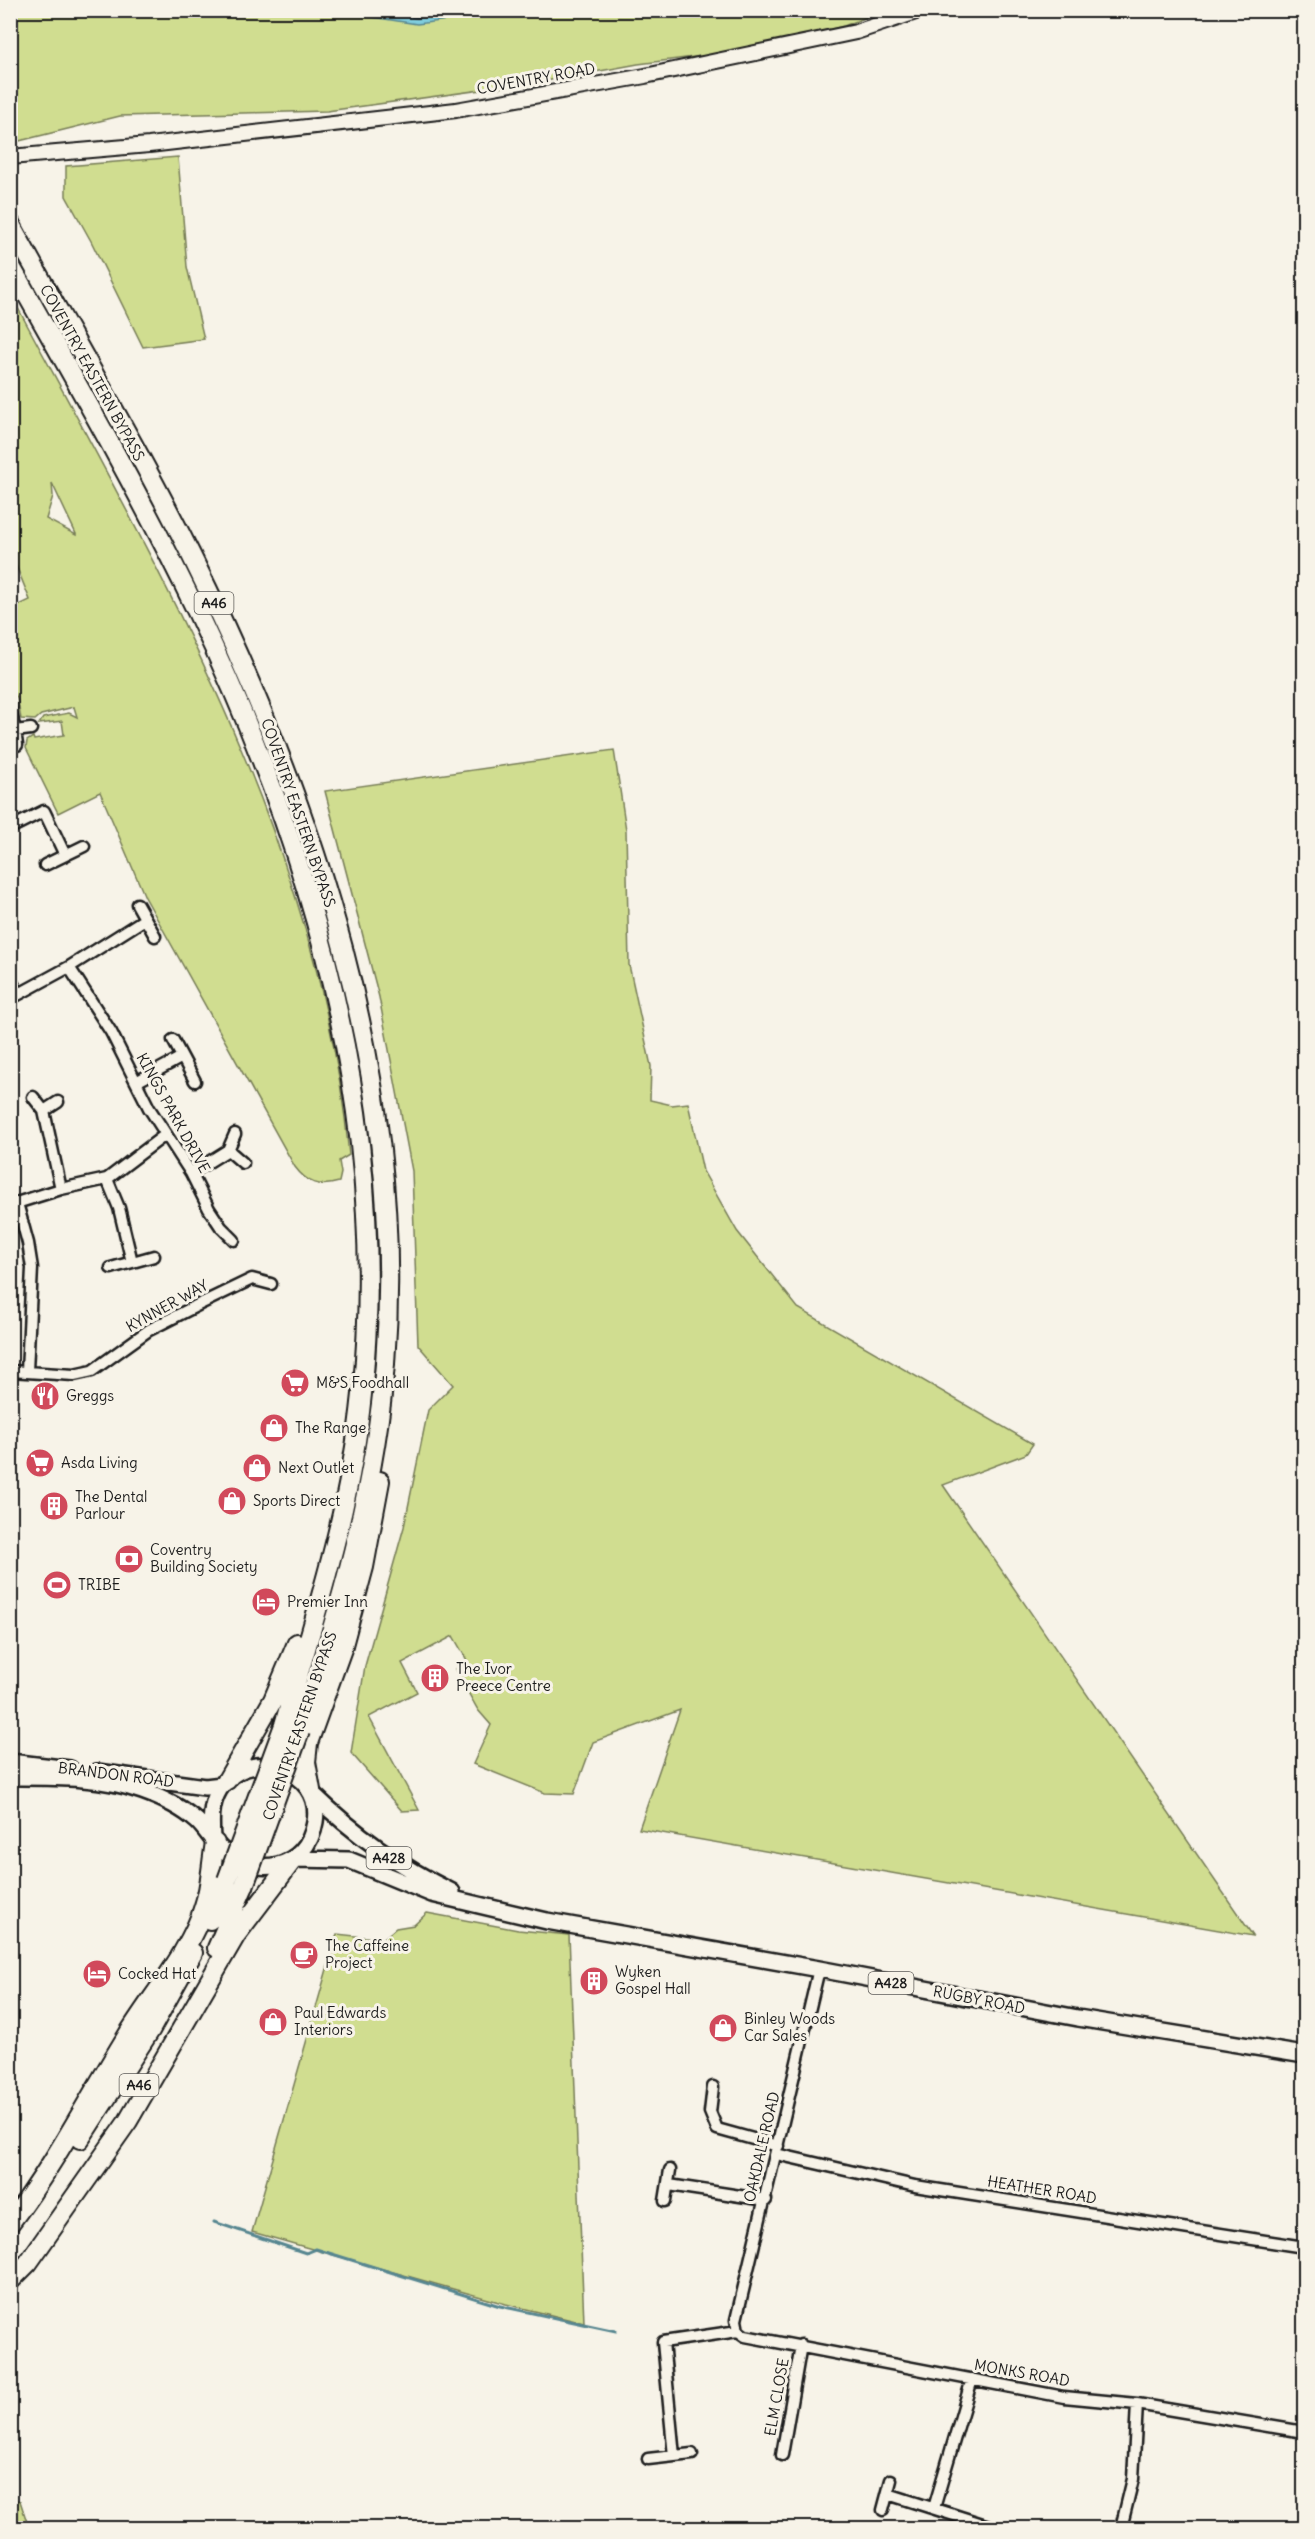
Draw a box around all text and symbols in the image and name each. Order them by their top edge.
street label: COVENTRY ROAD [475,59,597,98]
street label: COVENTRY EASTERN BYPASS [36,281,149,464]
road number: A46 [194,592,234,614]
street label: COVENTRY EASTERN BYPASS [257,716,340,910]
street label: KINGS PARK DRIVE [133,1049,214,1176]
street label: KYNNER WAY [122,1275,212,1336]
supermarket icon: M&S Foodhall [279,1367,311,1399]
place label: M&S Foodhall [316,1373,409,1392]
restaurant icon: Greggs [29,1380,61,1412]
place label: Greggs [66,1386,114,1405]
shop icon: The Range [258,1412,290,1444]
place label: The Range [295,1418,366,1437]
supermarket icon: Asda Living [24,1447,56,1479]
shop icon: Next Outlet [241,1452,273,1484]
place label: Asda Living [61,1453,138,1472]
place label: Next Outlet [278,1458,354,1477]
shop icon: Sports Direct [216,1485,248,1517]
place label: The Dental Parlour [75,1487,147,1523]
building icon: The Dental Parlour [38,1490,70,1522]
place label: Sports Direct [253,1491,340,1510]
place label: Coventry Building Society [150,1540,258,1576]
bank icon: Coventry Building Society [113,1543,145,1575]
sports icon: TRIBE [41,1569,73,1601]
place label: TRIBE [78,1575,121,1594]
hotel icon: Premier Inn [250,1586,282,1618]
place label: Premier Inn [287,1592,368,1611]
street label: COVENTRY EASTERN BYPASS [258,1629,341,1823]
place label: The Ivor Preece Centre [456,1659,551,1695]
building icon: The Ivor Preece Centre [419,1662,451,1694]
street label: BRANDON ROAD [57,1758,175,1791]
road number: A428 [366,1847,412,1869]
place label: The Caffeine Project [325,1936,409,1972]
cafe icon: The Caffeine Project [288,1939,320,1971]
hotel icon: Cocked Hat [81,1958,113,1990]
place label: Wyken Gospel Hall [615,1962,691,1998]
place label: Cocked Hat [118,1964,196,1983]
building icon: Wyken Gospel Hall [578,1965,610,1997]
road number: A428 [868,1972,914,1994]
street label: RUGBY ROAD [931,1981,1027,2018]
place label: Paul Edwards Interiors [294,2003,386,2039]
shop icon: Paul Edwards Interiors [257,2006,289,2038]
place label: Binley Woods Car Sales [744,2009,835,2045]
shop icon: Binley Woods Car Sales [707,2012,739,2044]
road number: A46 [120,2074,158,2096]
street label: OAKDALE ROAD [740,2090,783,2204]
street label: HEATHER ROAD [986,2171,1098,2208]
street label: MONKS ROAD [973,2355,1071,2390]
street label: ELM CLOSE [760,2356,793,2437]

